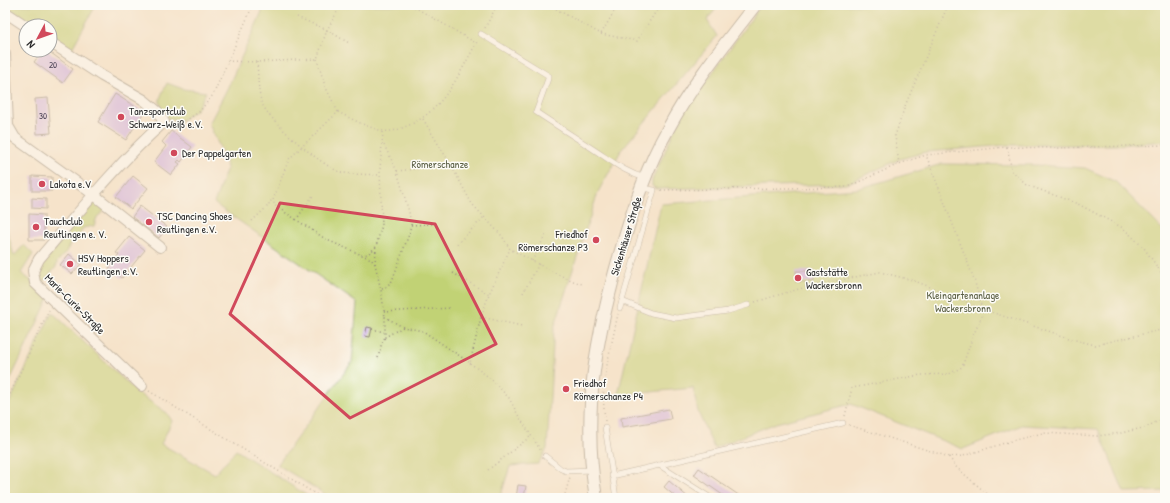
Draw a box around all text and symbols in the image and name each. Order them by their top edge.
north arrow [18,18,58,58]
text: N [23,38,38,51]
house number: 20 [49,59,57,71]
place label: Tanzsportclub Schwarz-Weiß e.V. [129,104,203,131]
house number: 30 [39,110,47,122]
marker: Tanzsportclub Schwarz-Weiß e.V. [116,112,126,122]
place label: Der Pappelgarten [182,146,251,160]
marker: Der Pappelgarten [169,148,179,158]
park label: Römerschanze [411,157,469,171]
place label: Lakota e.V [50,177,92,191]
marker: Lakota e.V [37,179,47,189]
street label: Sickenhäuser Straße [607,194,645,277]
place label: TSC Dancing Shoes Reutlingen e.V. [157,209,232,236]
place label: Tauchclub Reutlingen e. V. [44,214,107,241]
marker: TSC Dancing Shoes Reutlingen e.V. [144,217,154,227]
marker: Tauchclub Reutlingen e. V. [31,222,41,232]
place label: Friedhof Römerschanze P3 [518,227,588,254]
marker: Friedhof Römerschanze P3 [591,235,601,245]
place label: HSV Hoppers Reutlingen e.V. [78,251,138,278]
marker: HSV Hoppers Reutlingen e.V. [65,259,75,269]
place label: Gaststätte Wackersbronn [806,265,862,292]
street label: Marie-Curie-Straße [42,271,109,338]
marker: Gaststätte Wackersbronn [793,273,803,283]
park label: Kleingartenanlage Wackersbronn [927,288,1000,315]
place label: Friedhof Römerschanze P4 [573,376,643,403]
marker: Friedhof Römerschanze P4 [561,384,571,394]

